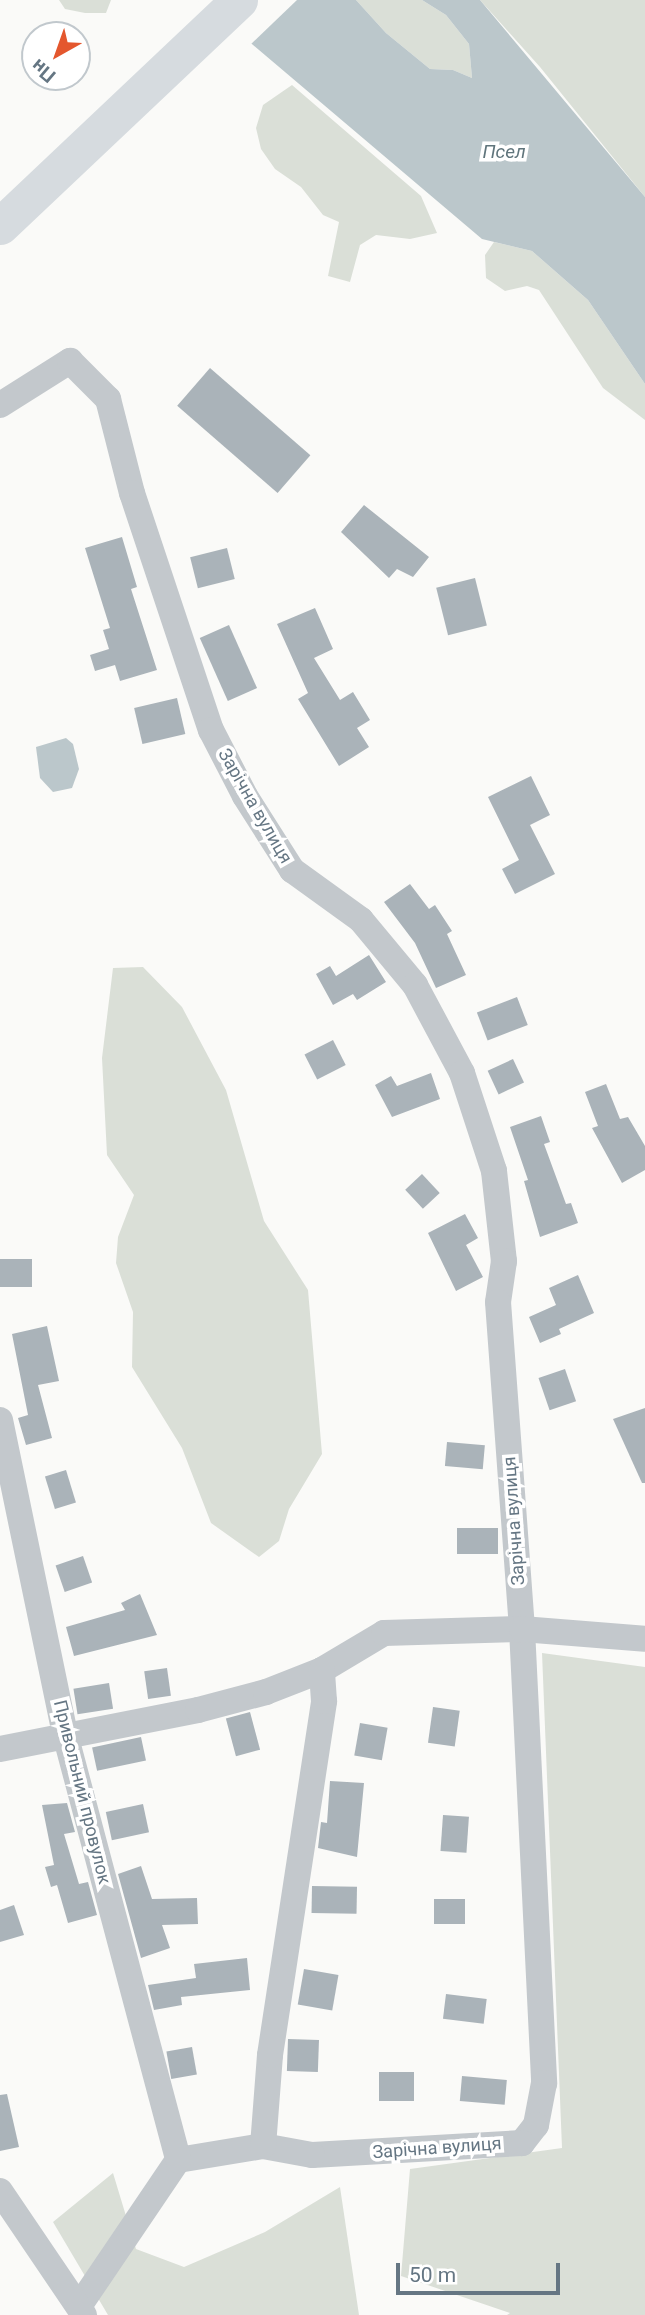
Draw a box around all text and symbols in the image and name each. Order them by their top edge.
north arrow [21,21,91,91]
text: Пн [27,54,60,88]
water label: Псел [482,141,526,163]
street label: Зарічна вулиця [213,745,297,867]
street label: Зарічна вулиця [499,1456,529,1586]
street label: Привольний провулок [49,1698,115,1886]
street label: Зарічна вулиця [372,2133,502,2163]
scale bar [400,2248,564,2292]
text: 50 m [409,2263,456,2287]

